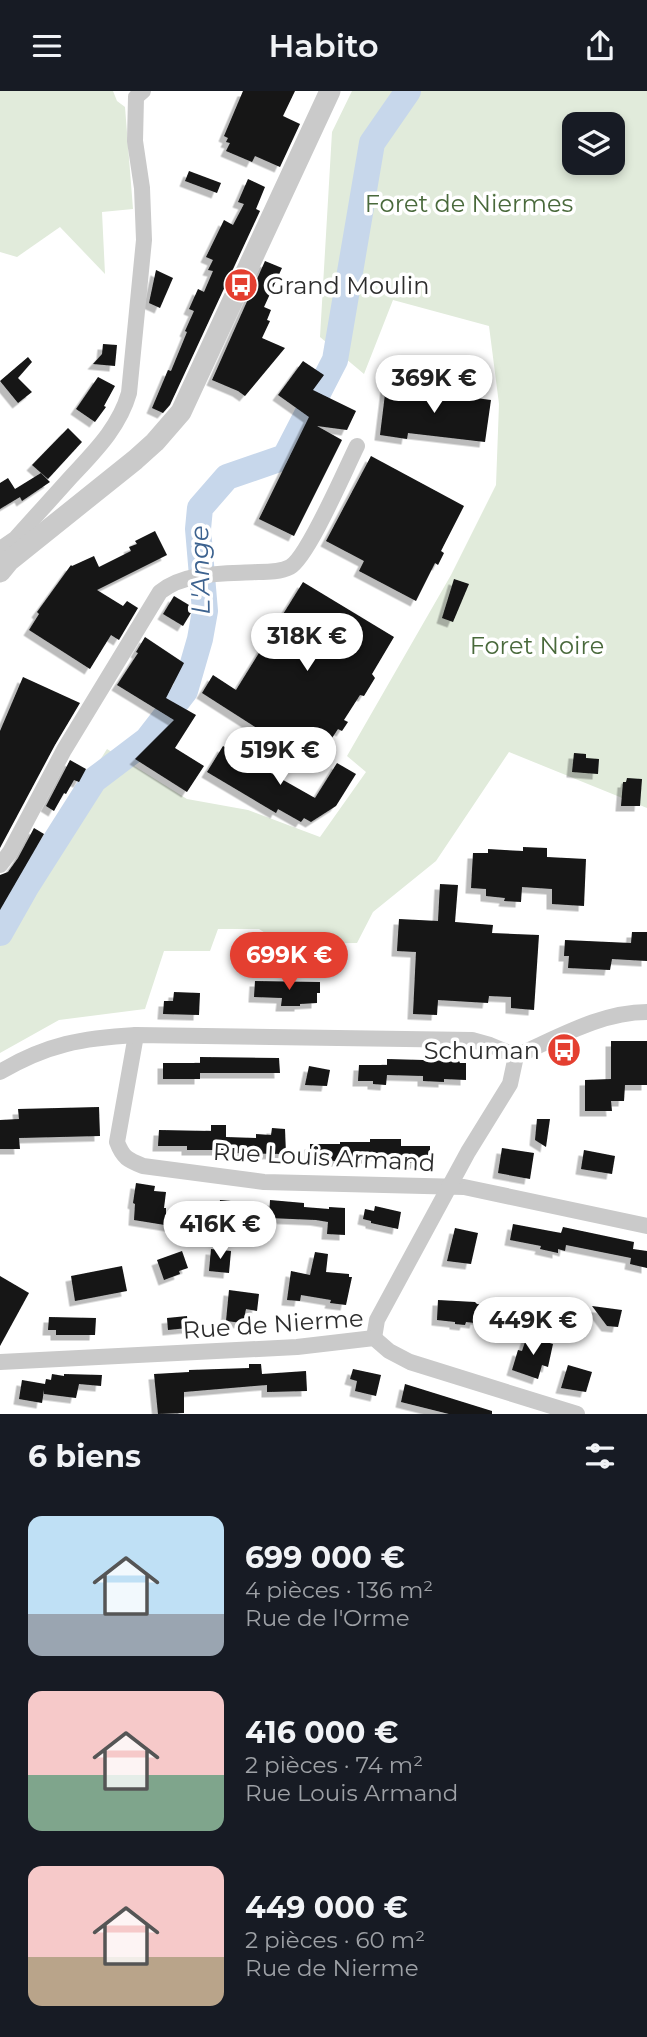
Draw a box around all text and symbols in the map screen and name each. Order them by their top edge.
text: Habito [268,26,379,65]
icon: menu [28,27,66,65]
icon: share [581,27,619,65]
map controls [562,112,625,175]
button: layers [562,112,625,175]
park label: Foret de Niermes [365,189,573,218]
bus stop icon: Grand Moulin [222,266,260,304]
place label: Grand Moulin [266,271,429,300]
pin: 369K € [377,355,491,415]
text: 369K € [391,364,477,392]
water label: L'Ange [183,525,217,615]
pin: 318K € [250,613,364,673]
text: 318K € [267,622,347,650]
park label: Foret Noire [470,631,604,660]
pin: 519K € [223,727,337,787]
text: 519K € [240,736,320,764]
pin: 699K € [232,933,346,992]
text: 699K € [246,941,332,969]
bus stop icon: Schuman [545,1031,583,1069]
place label: Schuman [424,1036,540,1065]
street label: Rue Louis Armand [212,1137,436,1177]
pin: 416K € [163,1201,277,1261]
text: 416K € [179,1210,261,1238]
pin: 449K € [476,1297,590,1357]
street label: Rue de Nierme [182,1303,364,1345]
text: 449K € [489,1306,577,1334]
icon: filters [581,1437,619,1475]
text: 6 biens [28,1438,141,1475]
text: 699 000 € [245,1539,405,1576]
icon: home [84,1544,168,1628]
text: 4 pièces · 136 m² [245,1576,433,1604]
text: Rue de l'Orme [245,1604,410,1632]
text: 416 000 € [245,1714,398,1751]
icon: home [84,1719,168,1803]
text: 2 pièces · 74 m² [245,1751,423,1779]
text: Rue Louis Armand [245,1779,458,1807]
text: 449 000 € [245,1889,408,1926]
icon: home [84,1894,168,1978]
text: 2 pièces · 60 m² [245,1926,425,1954]
text: Rue de Nierme [245,1954,419,1982]

